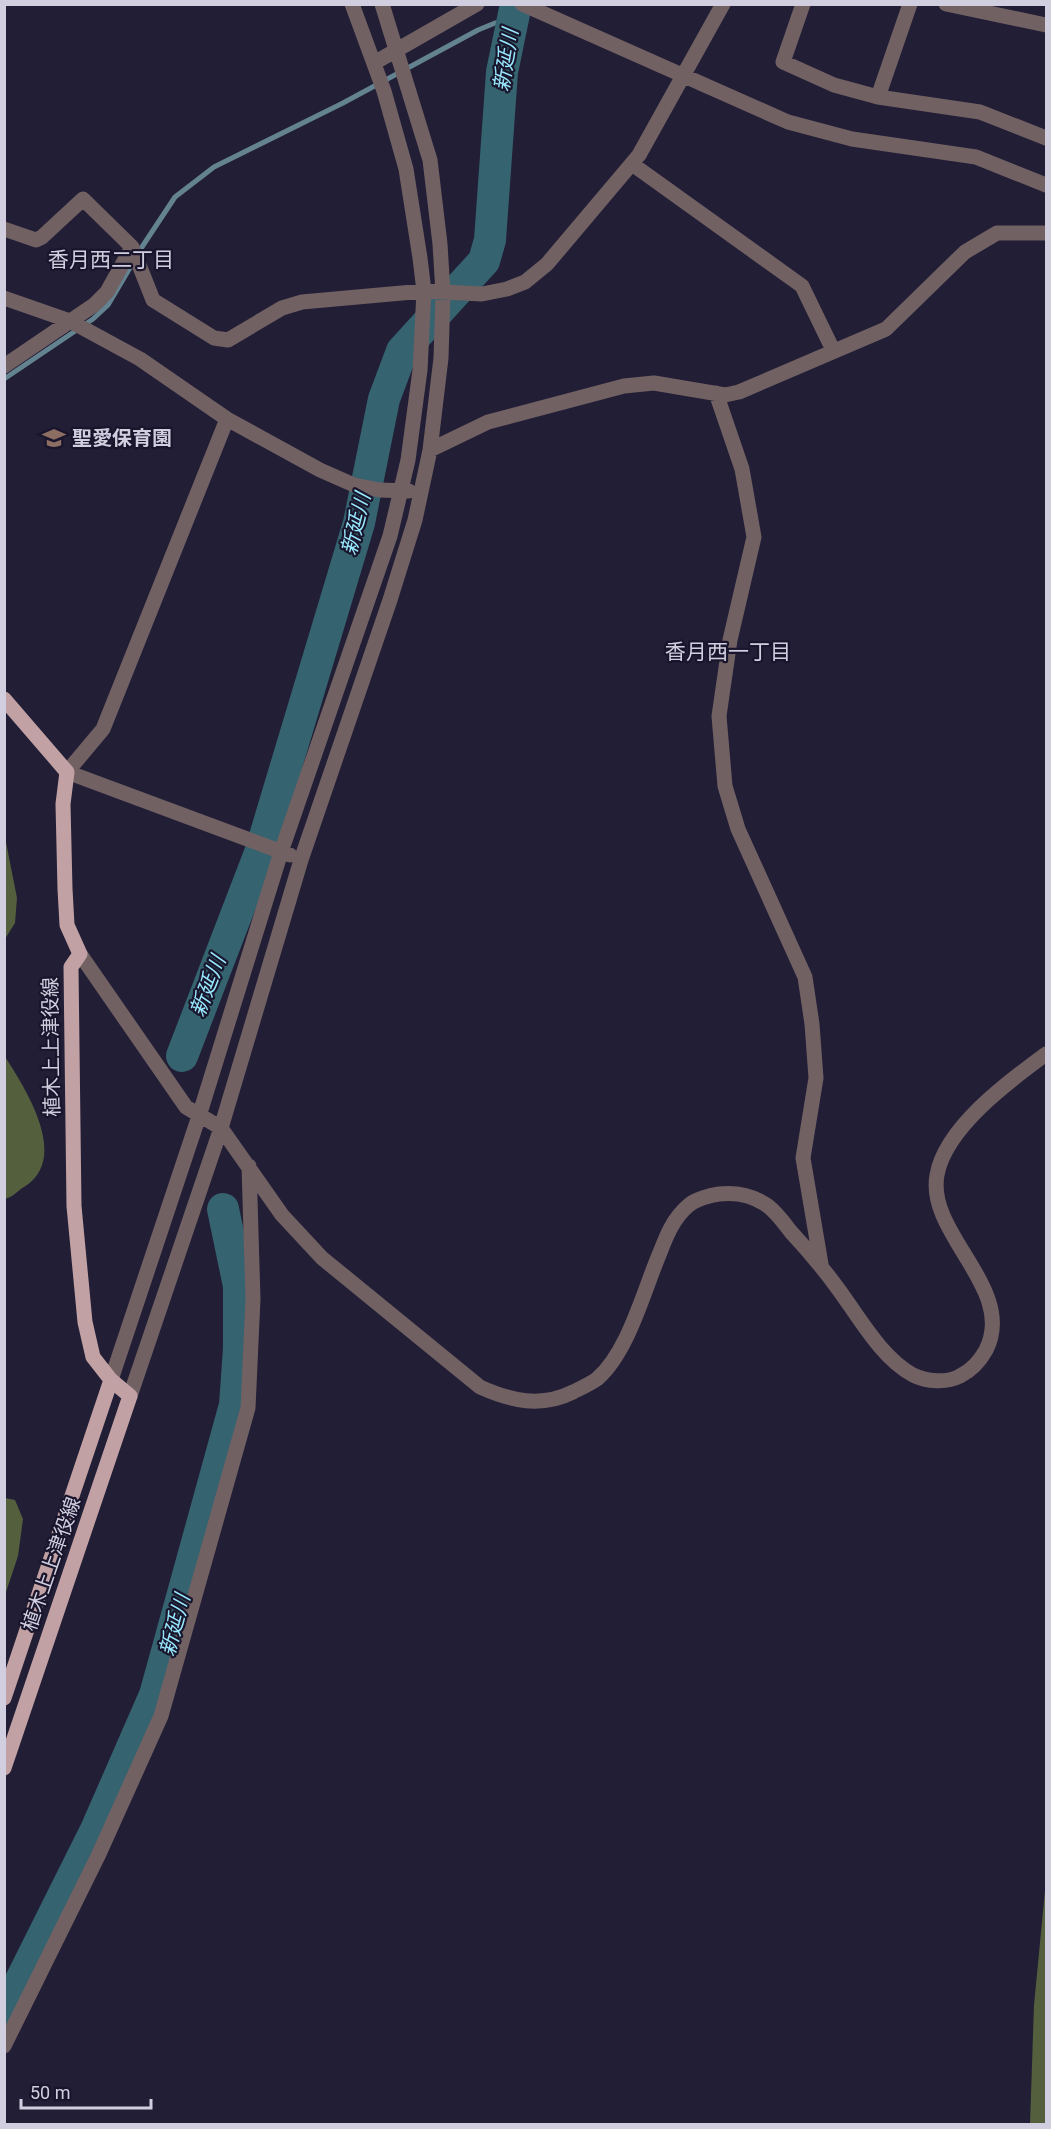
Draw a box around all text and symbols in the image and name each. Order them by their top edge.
water label: 新延川 [489,25,523,93]
district label: 香月西二丁目 [48,248,174,272]
school or university icon: 聖愛保育園 [41,425,67,451]
place label: 聖愛保育園 [72,426,172,450]
water label: 新延川 [337,489,376,557]
district label: 香月西一丁目 [665,640,791,664]
water label: 新延川 [186,950,231,1020]
street label: 植木上上津役線 [38,977,64,1117]
street label: 植木上上津役線 [17,1494,85,1634]
water label: 新延川 [155,1590,195,1659]
scale bar [21,2072,152,2110]
text: 50 m [30,2082,70,2103]

